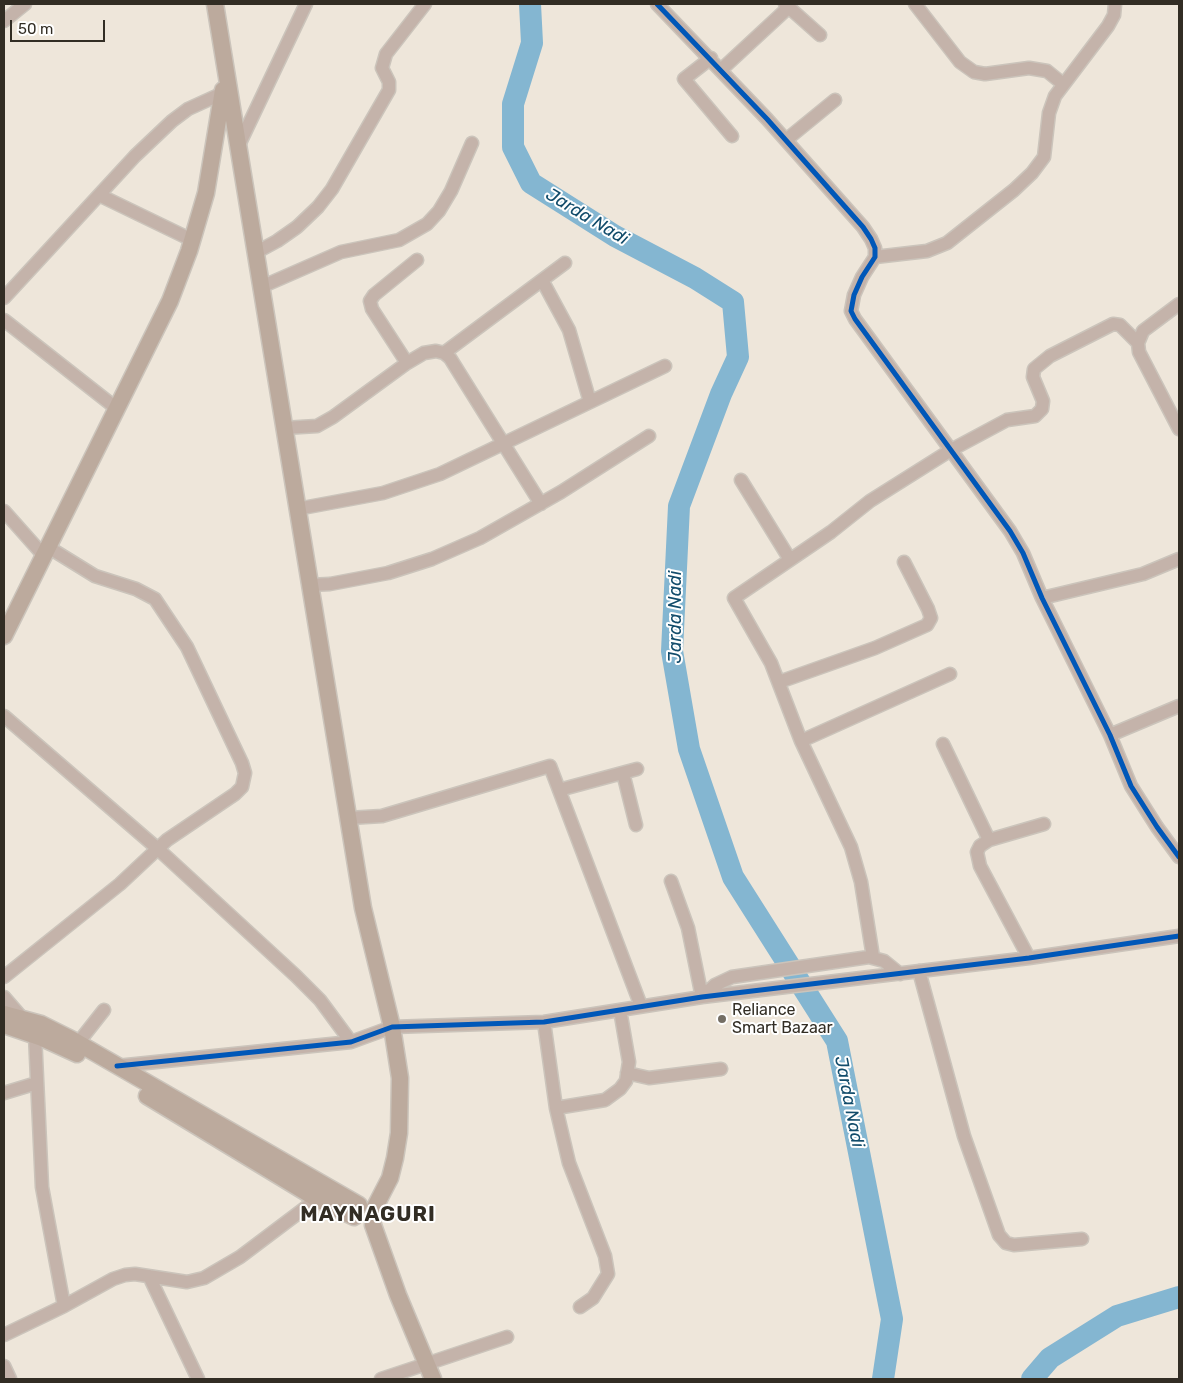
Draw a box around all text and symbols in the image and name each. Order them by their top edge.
scale bar [12,10,108,42]
text: 50 m [18,20,53,38]
water label: Jarda Nadi [542,184,632,250]
water label: Jarda Nadi [665,571,687,663]
place label: Reliance Smart Bazaar [732,1000,833,1038]
marker: Reliance Smart Bazaar [716,1013,728,1025]
water label: Jarda Nadi [830,1055,868,1149]
district label: MAYNAGURI [299,1202,437,1228]

